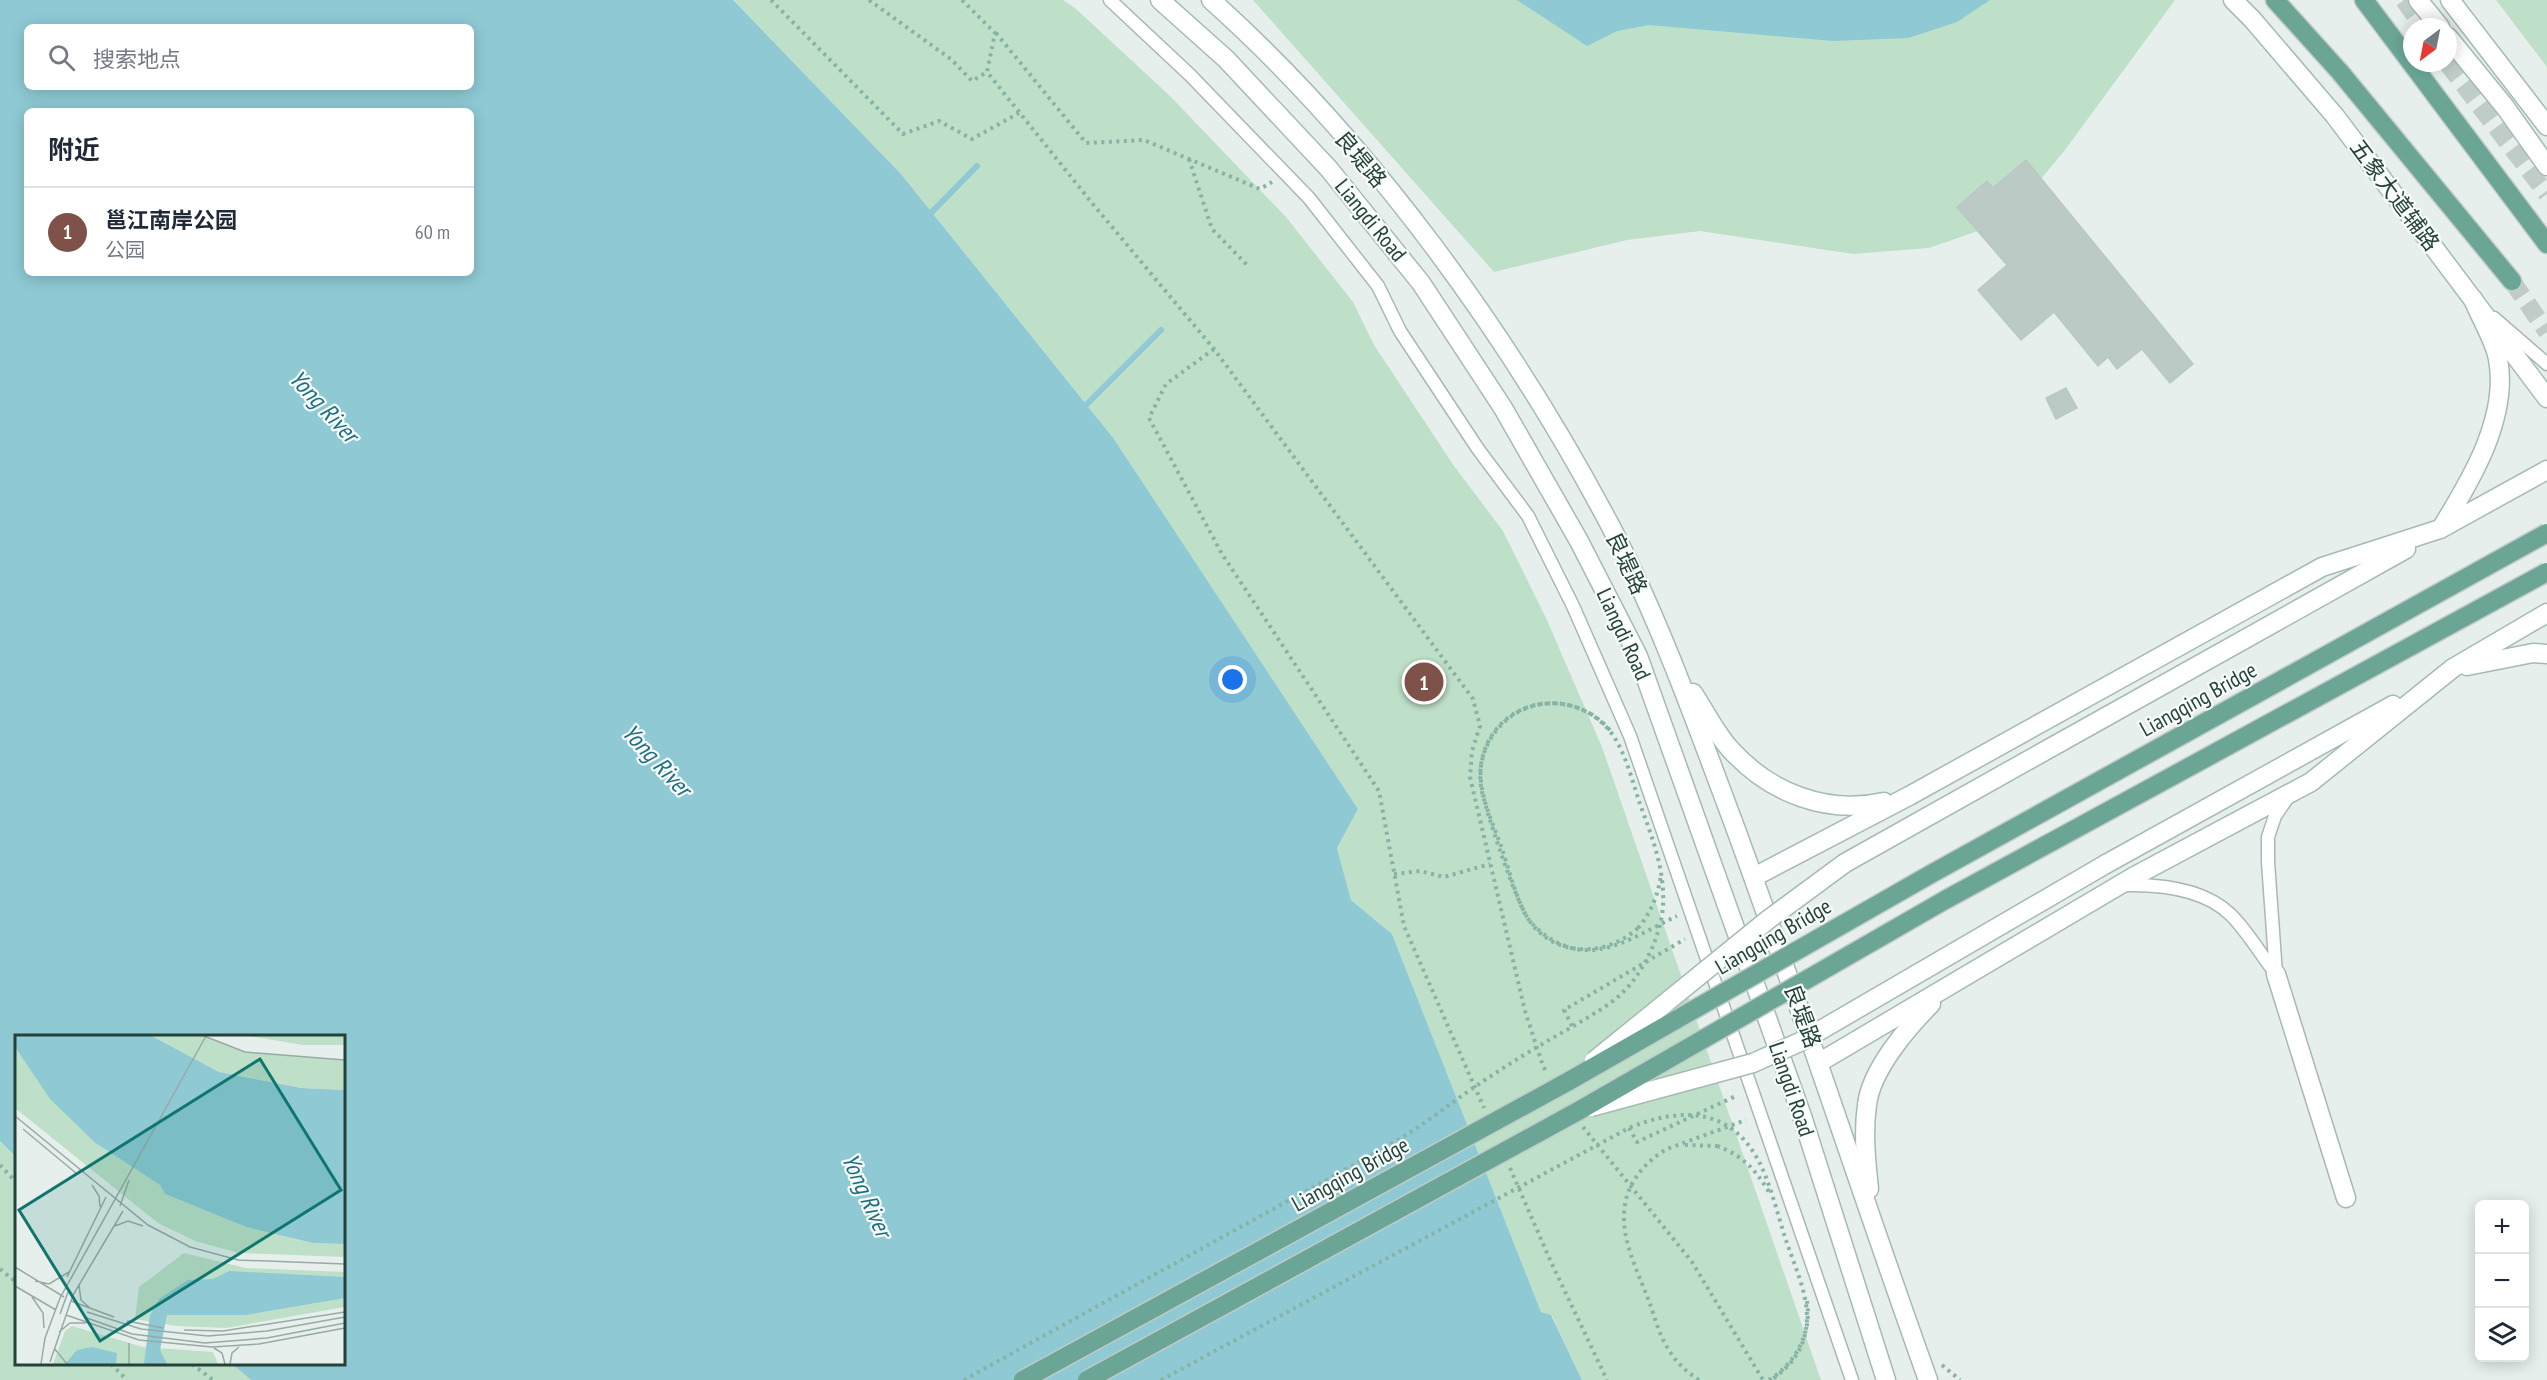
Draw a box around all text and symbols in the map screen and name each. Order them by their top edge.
north arrow [2403,18,2457,72]
search box [24,24,474,90]
icon: search [45,41,78,74]
text: 搜索地点 [93,45,181,73]
street label: 良堤路 [1329,125,1393,193]
text: 附近 [48,133,100,166]
street label: 五象大道辅路 [2344,134,2446,256]
street label: Liangdi Road [1329,173,1413,267]
text: 邕江南岸公园 [105,206,237,234]
text: 1 [63,219,72,245]
text: 60 m [415,219,450,245]
text: 公园 [105,237,145,263]
water label: Yong River [283,363,368,451]
street label: 良堤路 [1600,527,1654,599]
street label: Liangdi Road [1591,584,1657,684]
street label: Liangqing Bridge [2135,655,2261,743]
pin: 1 [1404,660,1444,704]
your location [1218,665,1247,694]
water label: Yong River [616,717,701,805]
street label: Liangqing Bridge [1710,892,1836,980]
street label: 良堤路 [1779,980,1827,1052]
inset map [15,1035,345,1365]
street label: Liangdi Road [1763,1038,1821,1140]
street label: Liangqing Bridge [1287,1130,1413,1218]
water label: Yong River [835,1148,900,1245]
map controls [2475,1200,2529,1362]
button: + [2475,1200,2529,1254]
button: − [2475,1254,2529,1308]
button: layers [2475,1308,2529,1362]

